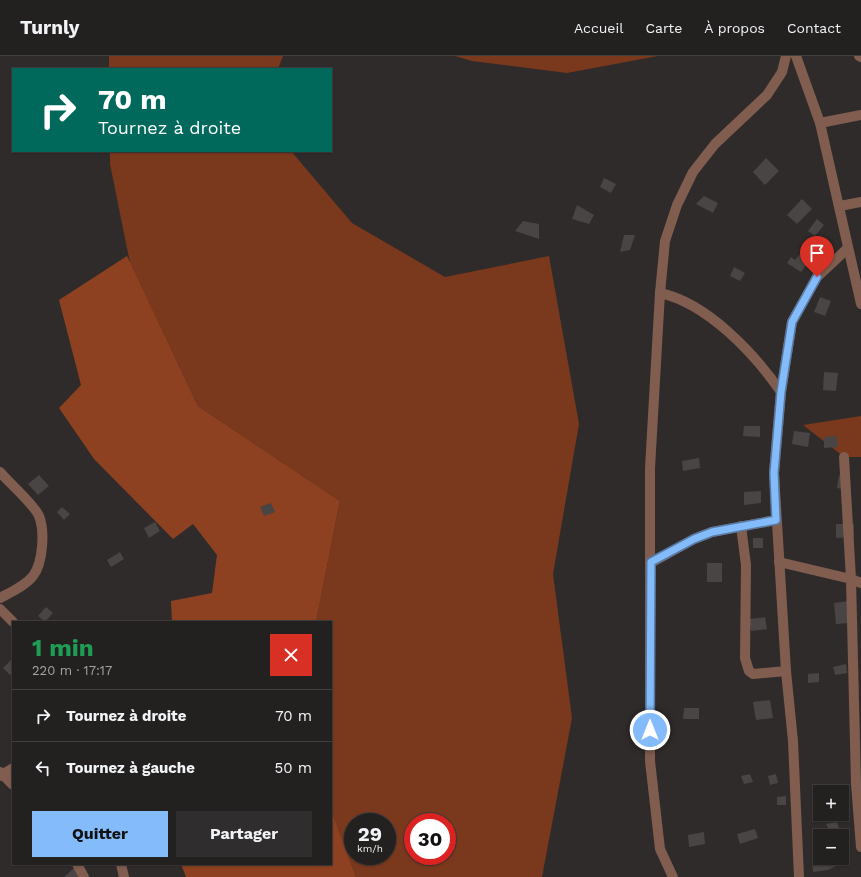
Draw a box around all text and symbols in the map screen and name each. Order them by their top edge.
text: Turnly [20,16,80,39]
text: Accueil [574,20,623,36]
text: Carte [645,20,682,36]
text: À propos [704,20,765,36]
text: Contact [787,20,841,36]
text: 70 m [98,83,167,116]
icon: right [32,84,84,136]
text: Tournez à droite [98,117,241,138]
pin [800,236,834,277]
icon: arrive [806,242,828,264]
text: 1 min [32,634,94,662]
button: close [270,634,312,676]
text: 220 m · 17:17 [32,663,112,678]
icon: right [32,705,54,727]
text: Tournez à droite [66,707,186,725]
text: 70 m [275,707,312,725]
position arrow [629,709,671,751]
icon: left [32,757,54,779]
text: Tournez à gauche [66,759,195,777]
text: 50 m [275,759,312,777]
map controls [813,785,849,865]
button: + [813,785,849,821]
button: Quitter [32,811,168,857]
button: Partager [176,811,312,857]
speed limit sign: 30 [404,813,456,865]
text: 29 [358,822,382,846]
button: − [813,829,849,865]
text: km/h [357,843,383,854]

